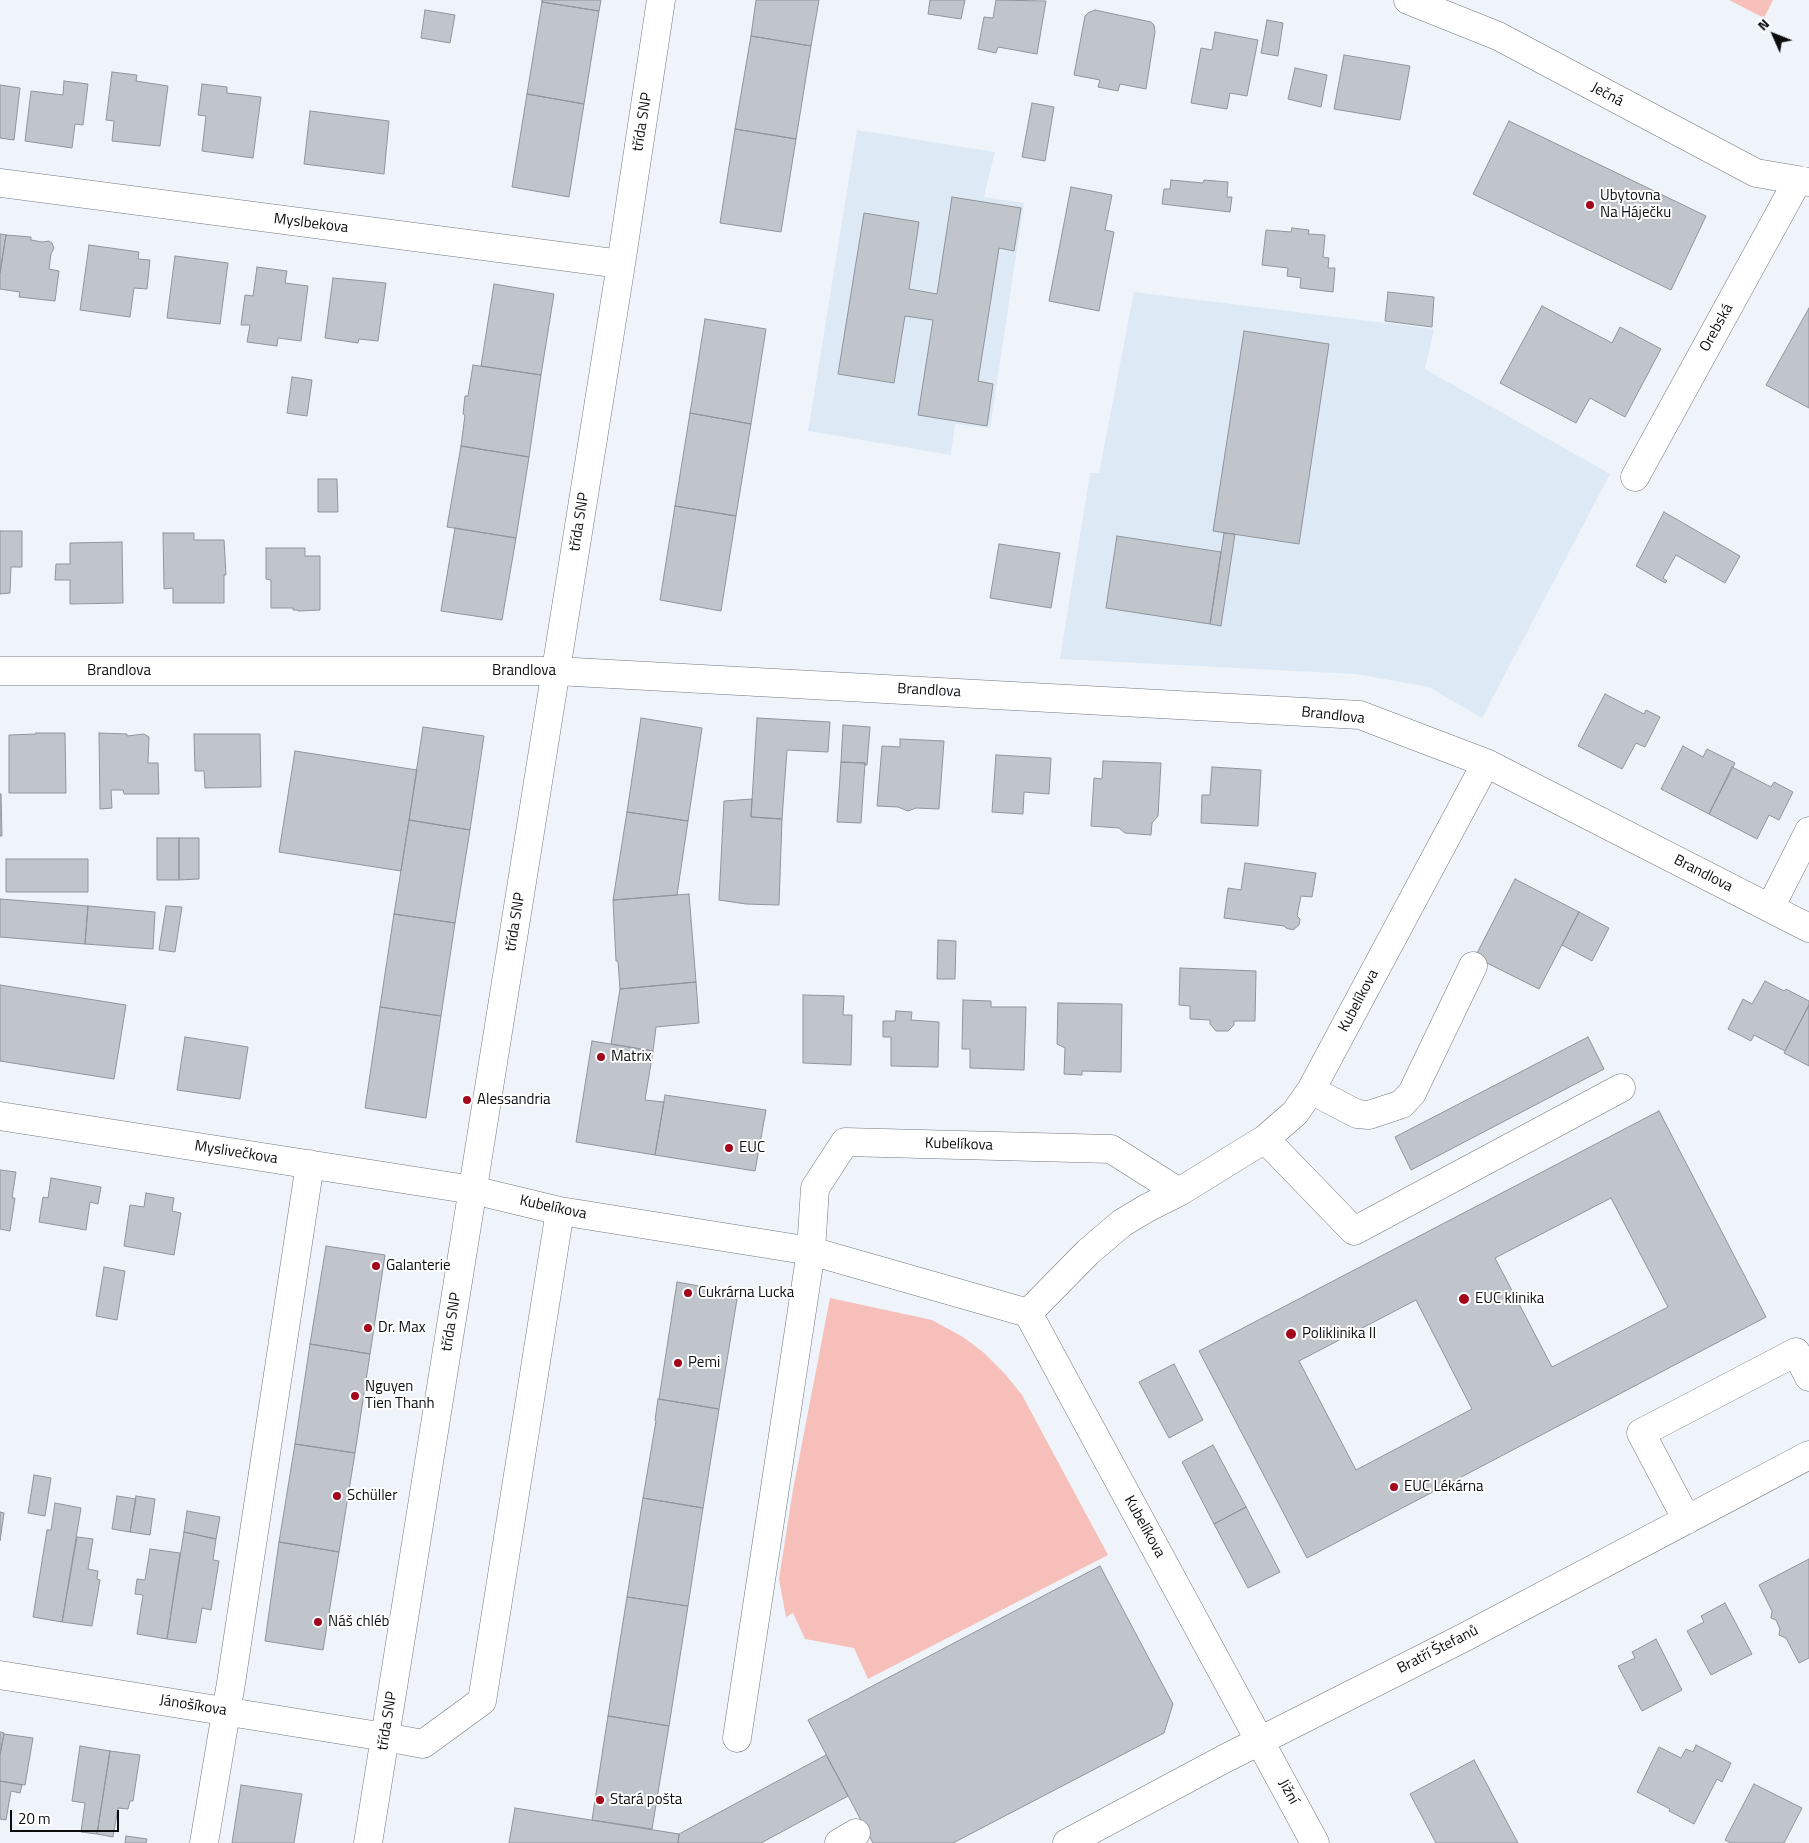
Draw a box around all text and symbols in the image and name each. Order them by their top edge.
north arrow [1749,10,1799,60]
text: N [1752,13,1774,35]
street label: Ječná [1588,79,1626,111]
street label: třída SNP [629,91,657,153]
place label: Ubytovna Na Háječku [1600,187,1671,222]
marker: Ubytovna Na Háječku [1584,199,1596,211]
street label: Myslbekova [273,210,349,238]
street label: Orebská [1697,301,1737,355]
street label: třída SNP [566,491,594,553]
street label: Brandlova [87,662,151,680]
street label: Brandlova [492,662,556,680]
street label: Brandlova [897,680,961,702]
street label: Brandlova [1300,704,1366,728]
street label: Brandlova [1670,851,1736,897]
street label: třída SNP [502,891,530,953]
street label: Kubelíkova [1335,967,1383,1035]
place label: Matrix [611,1048,652,1066]
marker: Matrix [595,1051,607,1063]
place label: Alessandria [477,1091,550,1109]
marker: Alessandria [461,1094,473,1106]
street label: Kubelíkova [925,1135,993,1155]
street label: Myslivečkova [193,1138,279,1168]
place label: EUC [739,1139,765,1157]
marker: EUC [723,1142,735,1154]
street label: Kubelíkova [518,1192,588,1224]
place label: Galanterie [386,1257,451,1275]
marker: Galanterie [370,1260,382,1272]
place label: Cukrárna Lucka [698,1284,794,1302]
marker: Cukrárna Lucka [682,1287,694,1299]
place label: EUC klinika [1475,1290,1544,1308]
street label: třída SNP [438,1291,466,1353]
marker: EUC klinika [1457,1292,1471,1306]
place label: Dr. Max [378,1319,425,1337]
marker: Dr. Max [362,1322,374,1334]
place label: Poliklinika II [1302,1325,1376,1343]
marker: Poliklinika II [1284,1327,1298,1341]
place label: Pemi [688,1354,720,1372]
marker: Pemi [672,1357,684,1369]
place label: Nguyen Tien Thanh [365,1378,435,1413]
marker: Nguyen Tien Thanh [349,1390,361,1402]
place label: EUC Lékárna [1404,1478,1484,1496]
marker: EUC Lékárna [1388,1481,1400,1493]
place label: Schüller [347,1487,397,1505]
marker: Schüller [331,1490,343,1502]
street label: Kubelíkova [1120,1493,1168,1561]
place label: Náš chléb [328,1613,389,1631]
marker: Náš chléb [312,1616,324,1628]
street label: Bratří Štefanů [1395,1622,1481,1678]
street label: třída SNP [374,1690,402,1752]
street label: Jánošíkova [158,1692,228,1720]
street label: Jižní [1274,1776,1302,1808]
place label: Stará pošta [610,1791,682,1809]
marker: Stará pošta [594,1794,606,1806]
scale bar [12,1800,121,1832]
text: 20 m [18,1807,51,1830]

